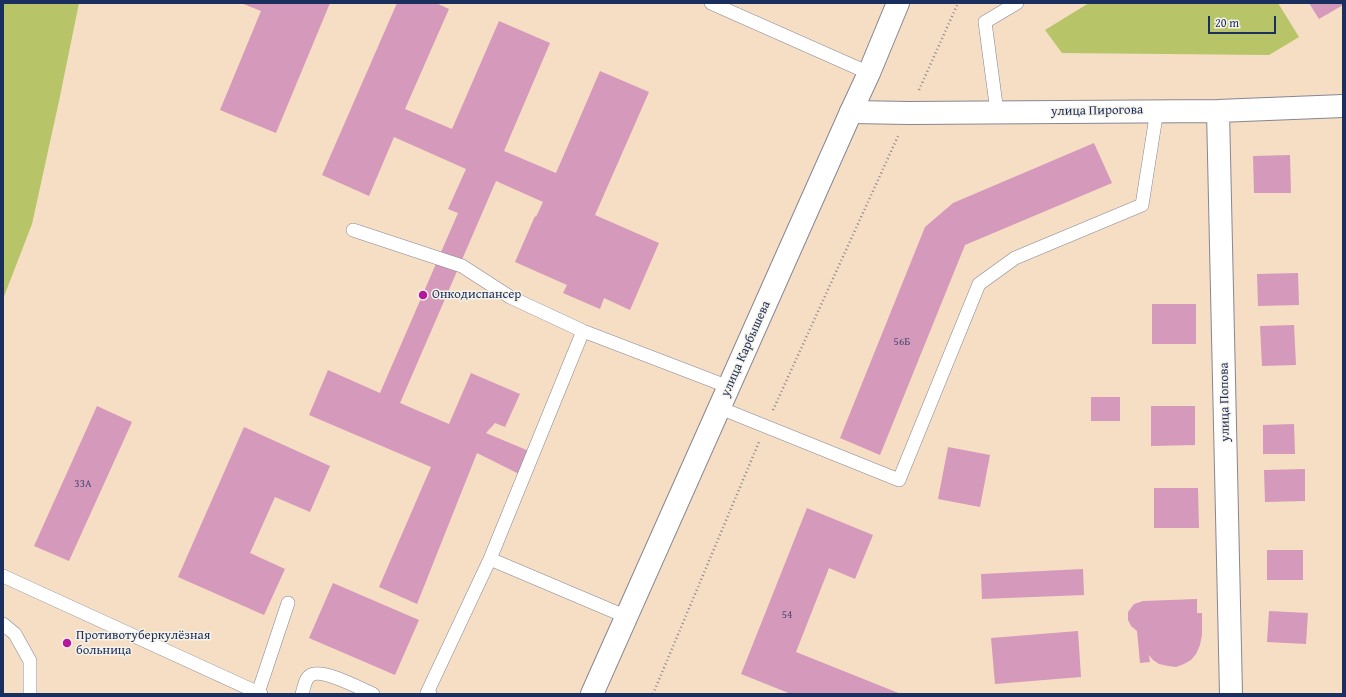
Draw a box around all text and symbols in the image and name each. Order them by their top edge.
scale bar [1210,8,1278,34]
text: 20 m [1215,14,1239,31]
street label: улица Пирогова [1051,102,1143,120]
place label: Онкодиспансер [432,287,521,303]
marker: Онкодиспансер [417,289,429,301]
street label: улица Карбышева [718,299,774,399]
house number: 56Б [894,335,910,349]
street label: улица Попова [1217,362,1233,442]
house number: 33А [74,477,92,491]
house number: 54 [782,608,792,622]
place label: Противотуберкулёзная больница [76,628,210,659]
marker: Противотуберкулёзная больница [61,637,73,649]

